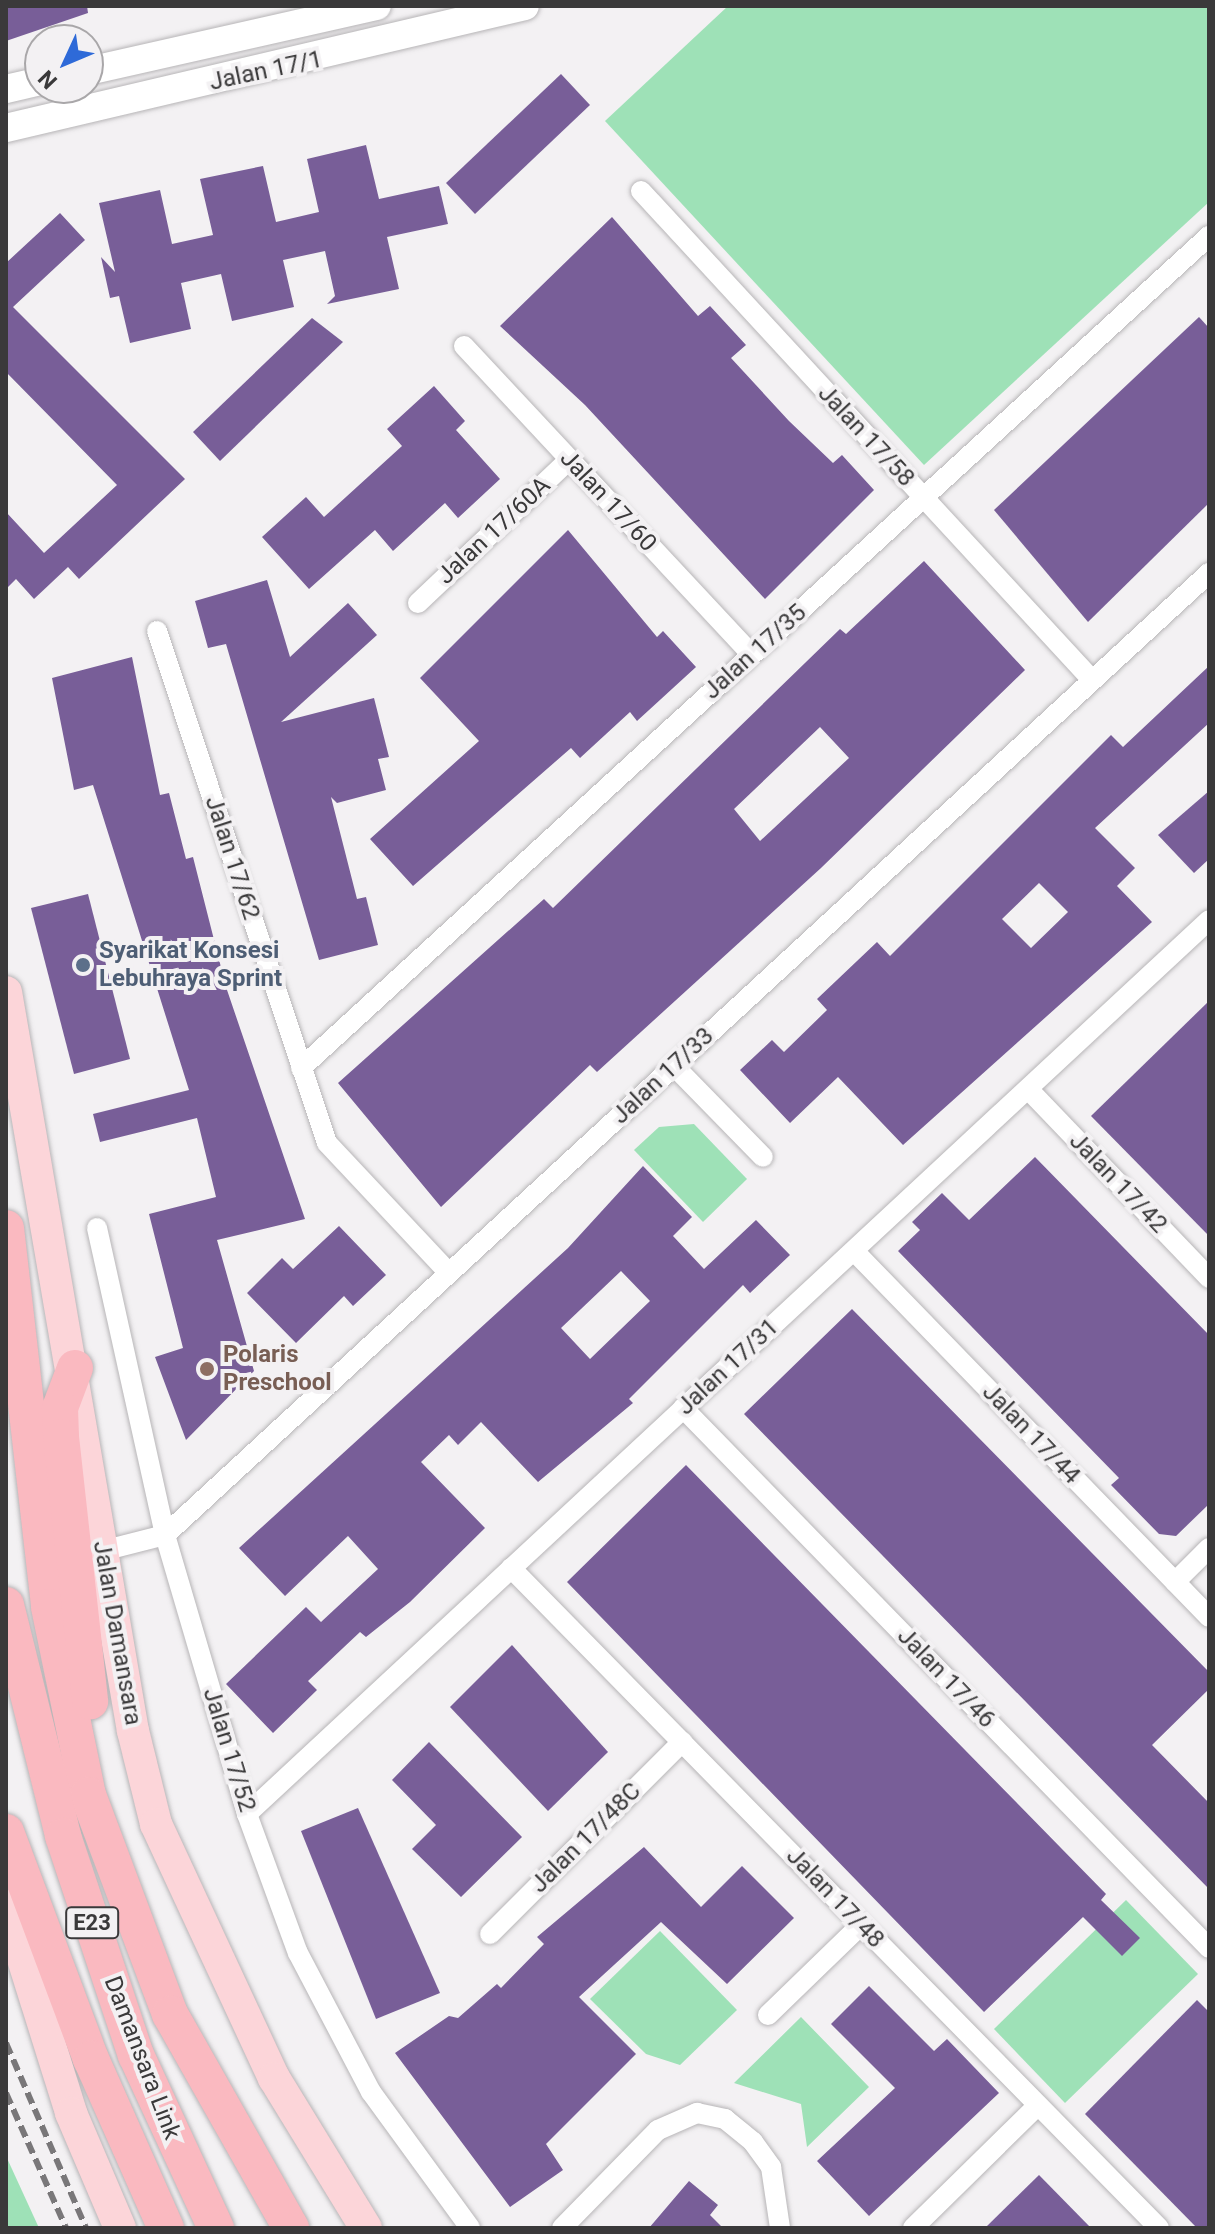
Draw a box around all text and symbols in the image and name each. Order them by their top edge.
north arrow [24,24,104,104]
street label: Jalan 17/1 [207,45,325,97]
text: N [33,65,62,94]
street label: Jalan 17/58 [812,379,920,493]
street label: Jalan 17/60 [554,444,662,558]
street label: Jalan 17/60A [432,471,556,591]
street label: Jalan 17/35 [698,598,812,706]
street label: Jalan 17/62 [198,793,266,923]
place label: Syarikat Konsesi Lebuhraya Sprint [99,937,282,993]
marker: Syarikat Konsesi Lebuhraya Sprint [74,956,92,974]
street label: Jalan 17/33 [606,1022,720,1130]
street label: Jalan 17/42 [1063,1127,1173,1239]
street label: Jalan 17/31 [671,1313,785,1421]
place label: Polaris Preschool [223,1341,332,1397]
marker: Polaris Preschool [198,1360,216,1378]
street label: Jalan 17/44 [976,1378,1086,1490]
street label: Jalan Damansara [87,1539,147,1727]
street label: Jalan 17/46 [891,1622,1001,1734]
street label: Jalan 17/52 [196,1684,262,1816]
street label: Jalan 17/48C [525,1777,647,1899]
street label: Jalan 17/48 [780,1842,890,1954]
road number: E23 [64,1905,120,1941]
street label: Damansara Link [98,1972,186,2144]

